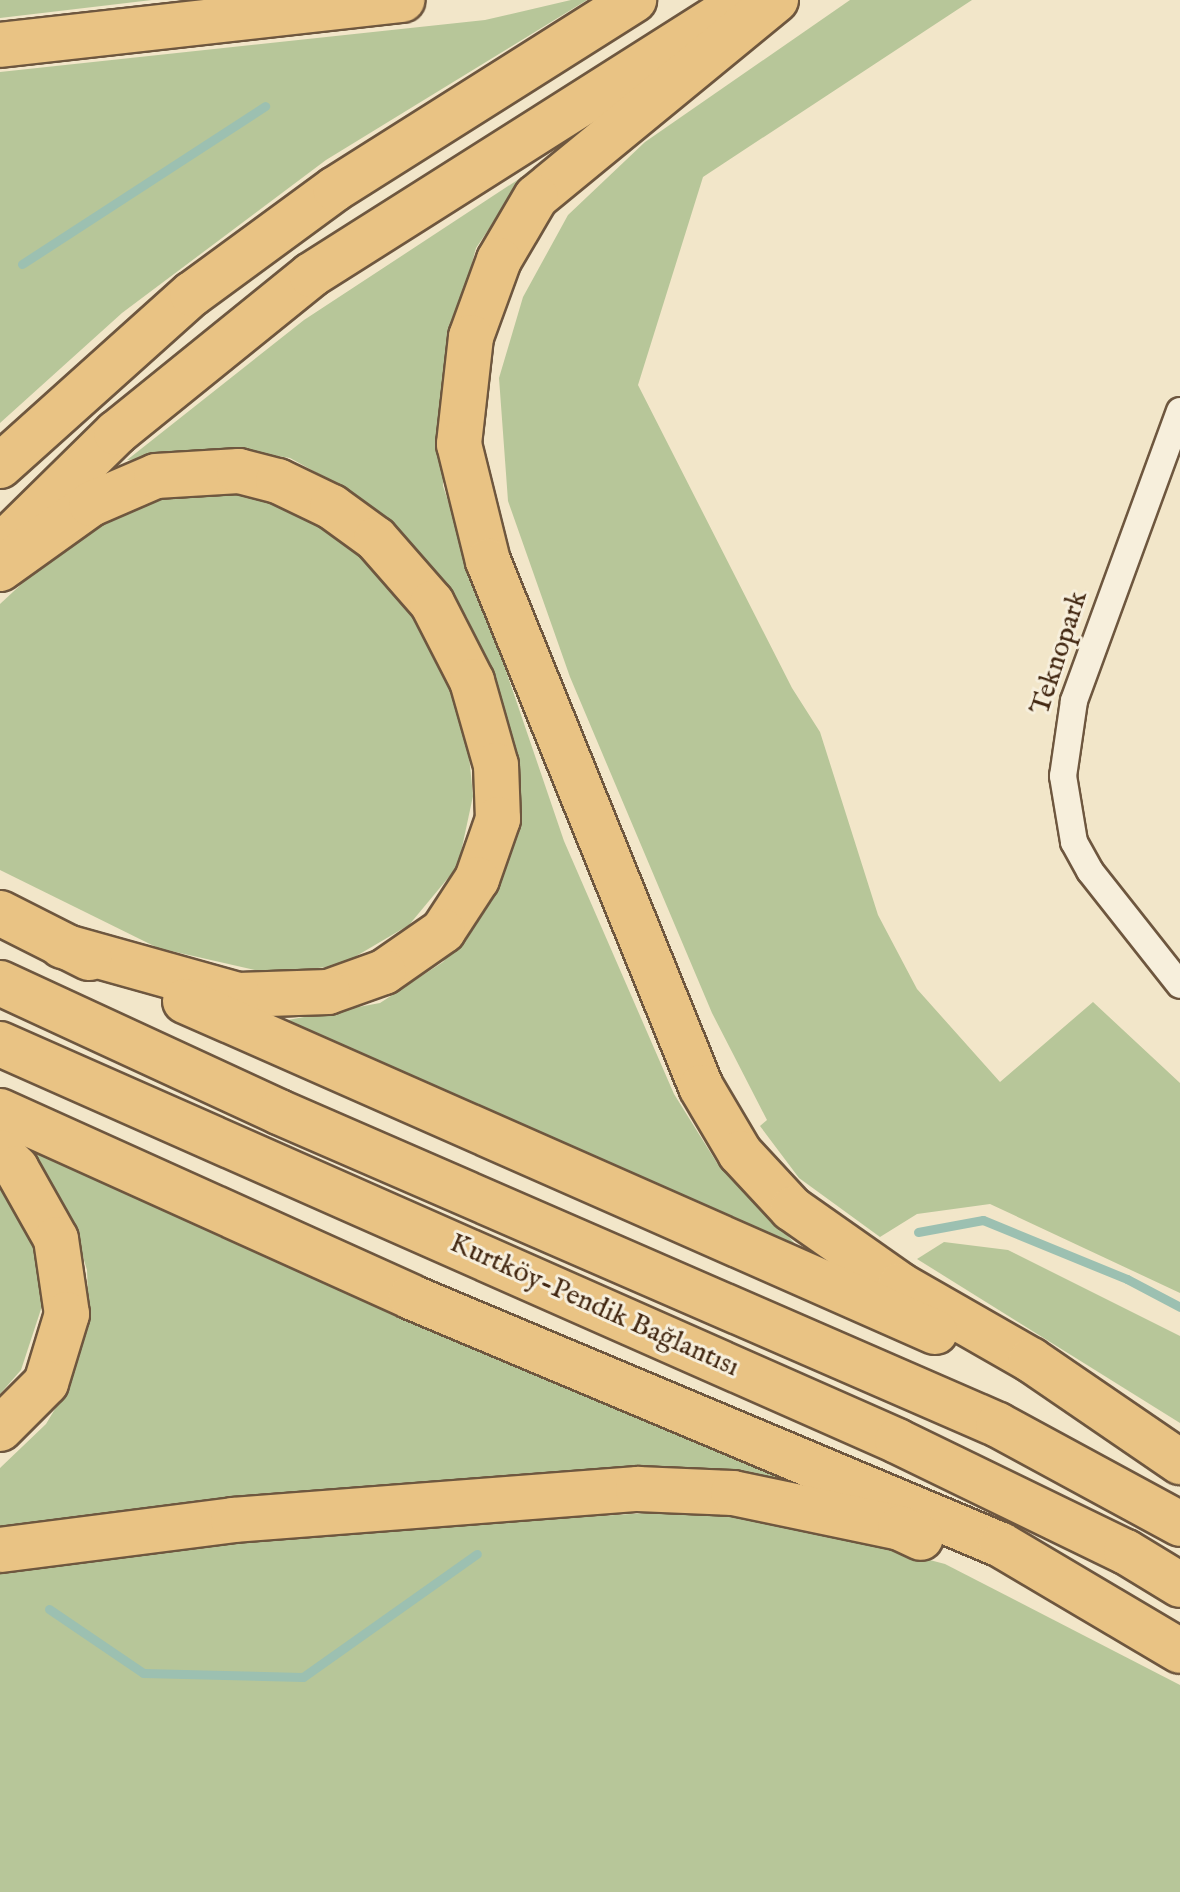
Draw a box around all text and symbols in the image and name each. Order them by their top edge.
street label: Teknopark [1024,587,1096,719]
street label: Kurtköy-Pendik Bağlantısı [444,1227,744,1385]

